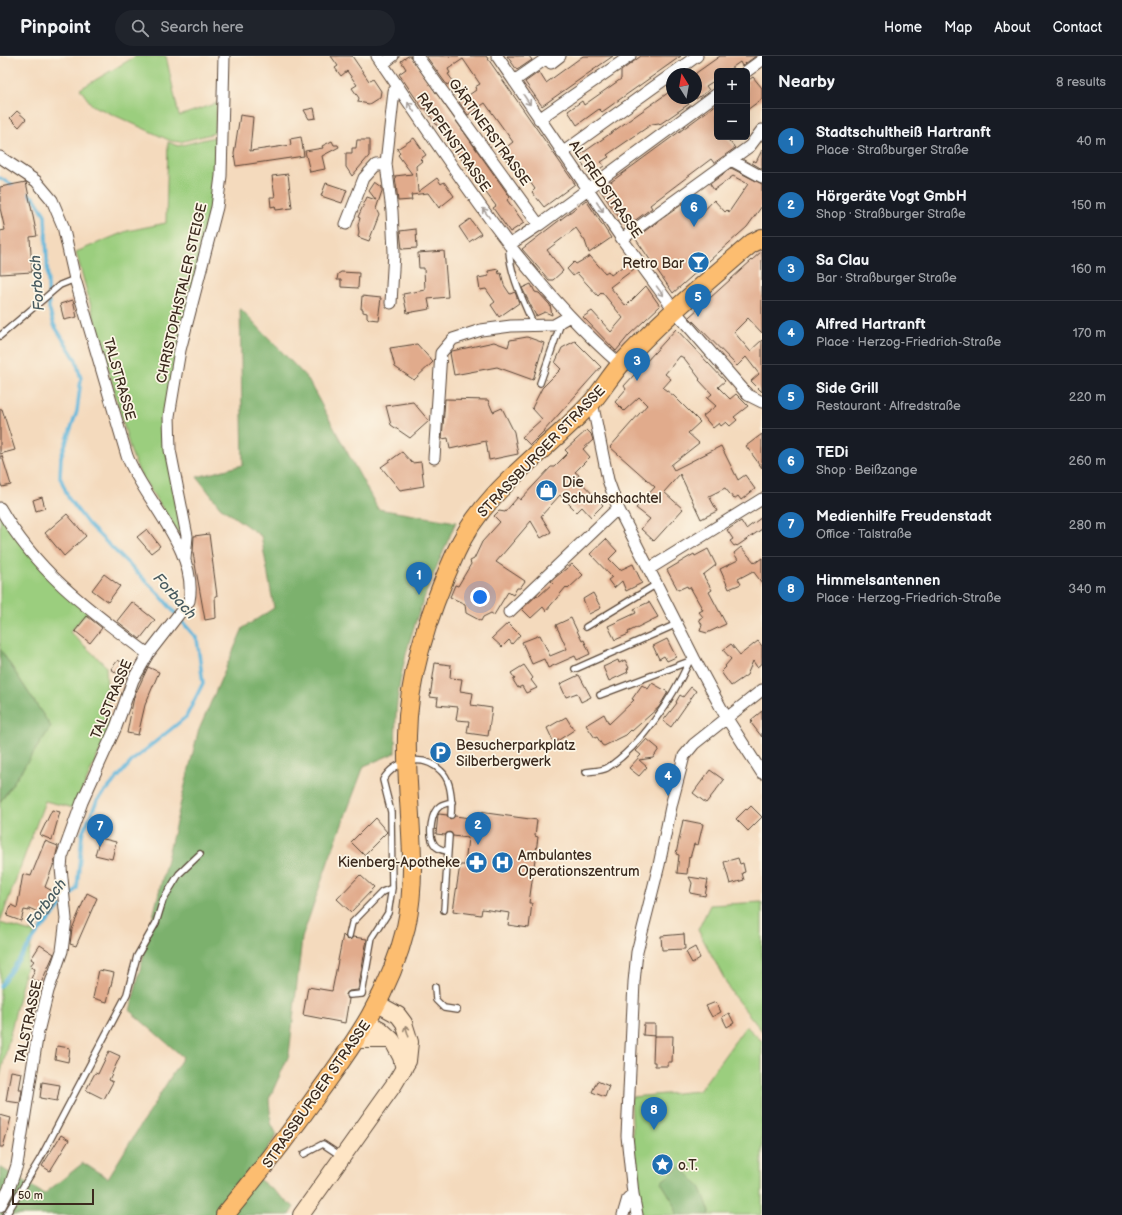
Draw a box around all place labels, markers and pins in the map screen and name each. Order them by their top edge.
pin: 6 [681,194,707,227]
bar icon: Retro Bar [686,250,712,276]
place label: Retro Bar [622,255,685,272]
pin: 5 [685,284,711,317]
pin: 3 [624,348,650,381]
place label: Die Schuhschachtel [562,474,662,507]
shop icon: Die Schuhschachtel [533,477,559,503]
pin: 1 [406,562,432,595]
place label: Besucherparkplatz Silberbergwerk [456,737,575,770]
parking icon: Besucherparkplatz Silberbergwerk [427,740,453,766]
pin: 4 [655,763,681,796]
pin: 2 [465,812,491,845]
pin: 7 [87,814,113,847]
place label: Ambulantes Operationszentrum [518,847,640,880]
pharmacy icon: Kienberg-Apotheke [463,849,489,875]
hospital icon: Ambulantes Operationszentrum [489,850,515,876]
place label: Kienberg-Apotheke [338,854,460,871]
pin: 8 [641,1097,667,1130]
place icon: o.T. [649,1152,675,1178]
place label: o.T. [678,1157,698,1174]

